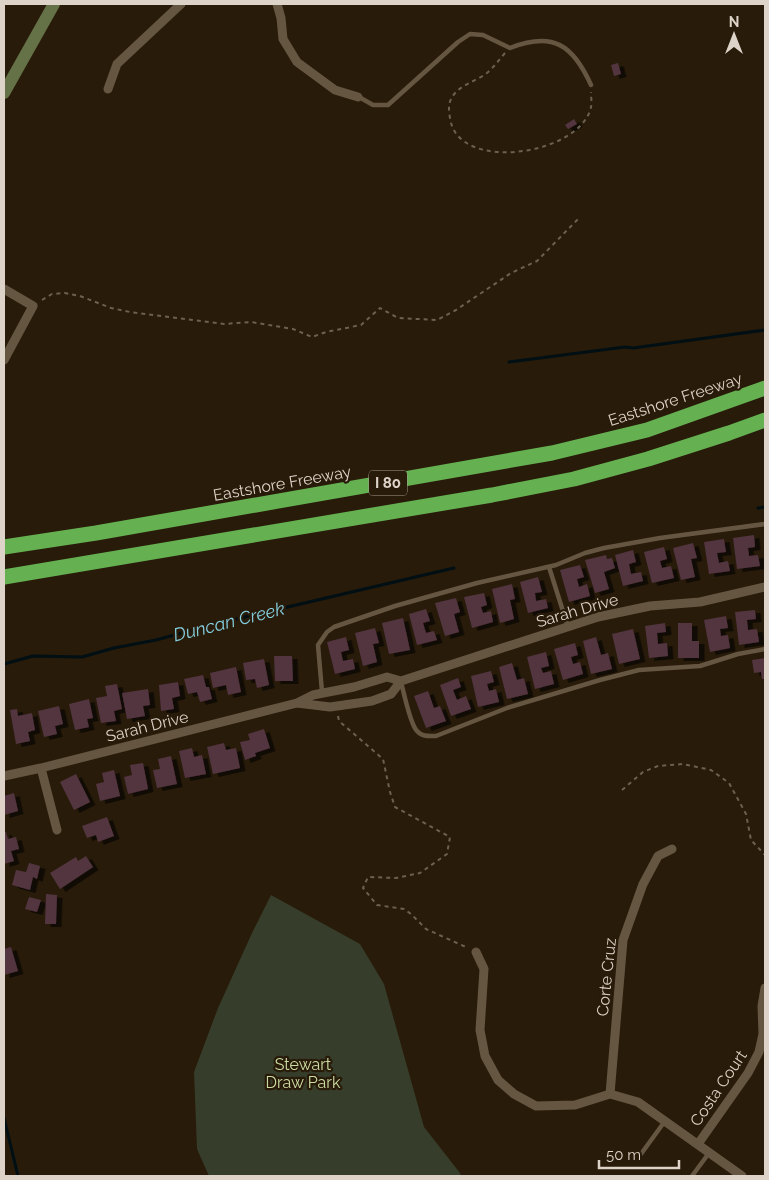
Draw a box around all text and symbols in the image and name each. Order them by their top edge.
north arrow [709,10,759,60]
text: N [729,14,739,30]
street label: Eastshore Freeway [606,369,745,430]
street label: Eastshore Freeway [212,462,353,505]
road number: I 80 [369,470,407,496]
street label: Sarah Drive [534,590,620,631]
water label: Duncan Creek [171,597,287,646]
street label: Sarah Drive [104,707,190,746]
street label: Corte Cruz [593,937,620,1017]
street label: Costa Court [686,1046,751,1130]
park label: Stewart Draw Park [266,1055,341,1092]
scale bar [599,1138,679,1170]
text: 50 m [606,1146,641,1164]

